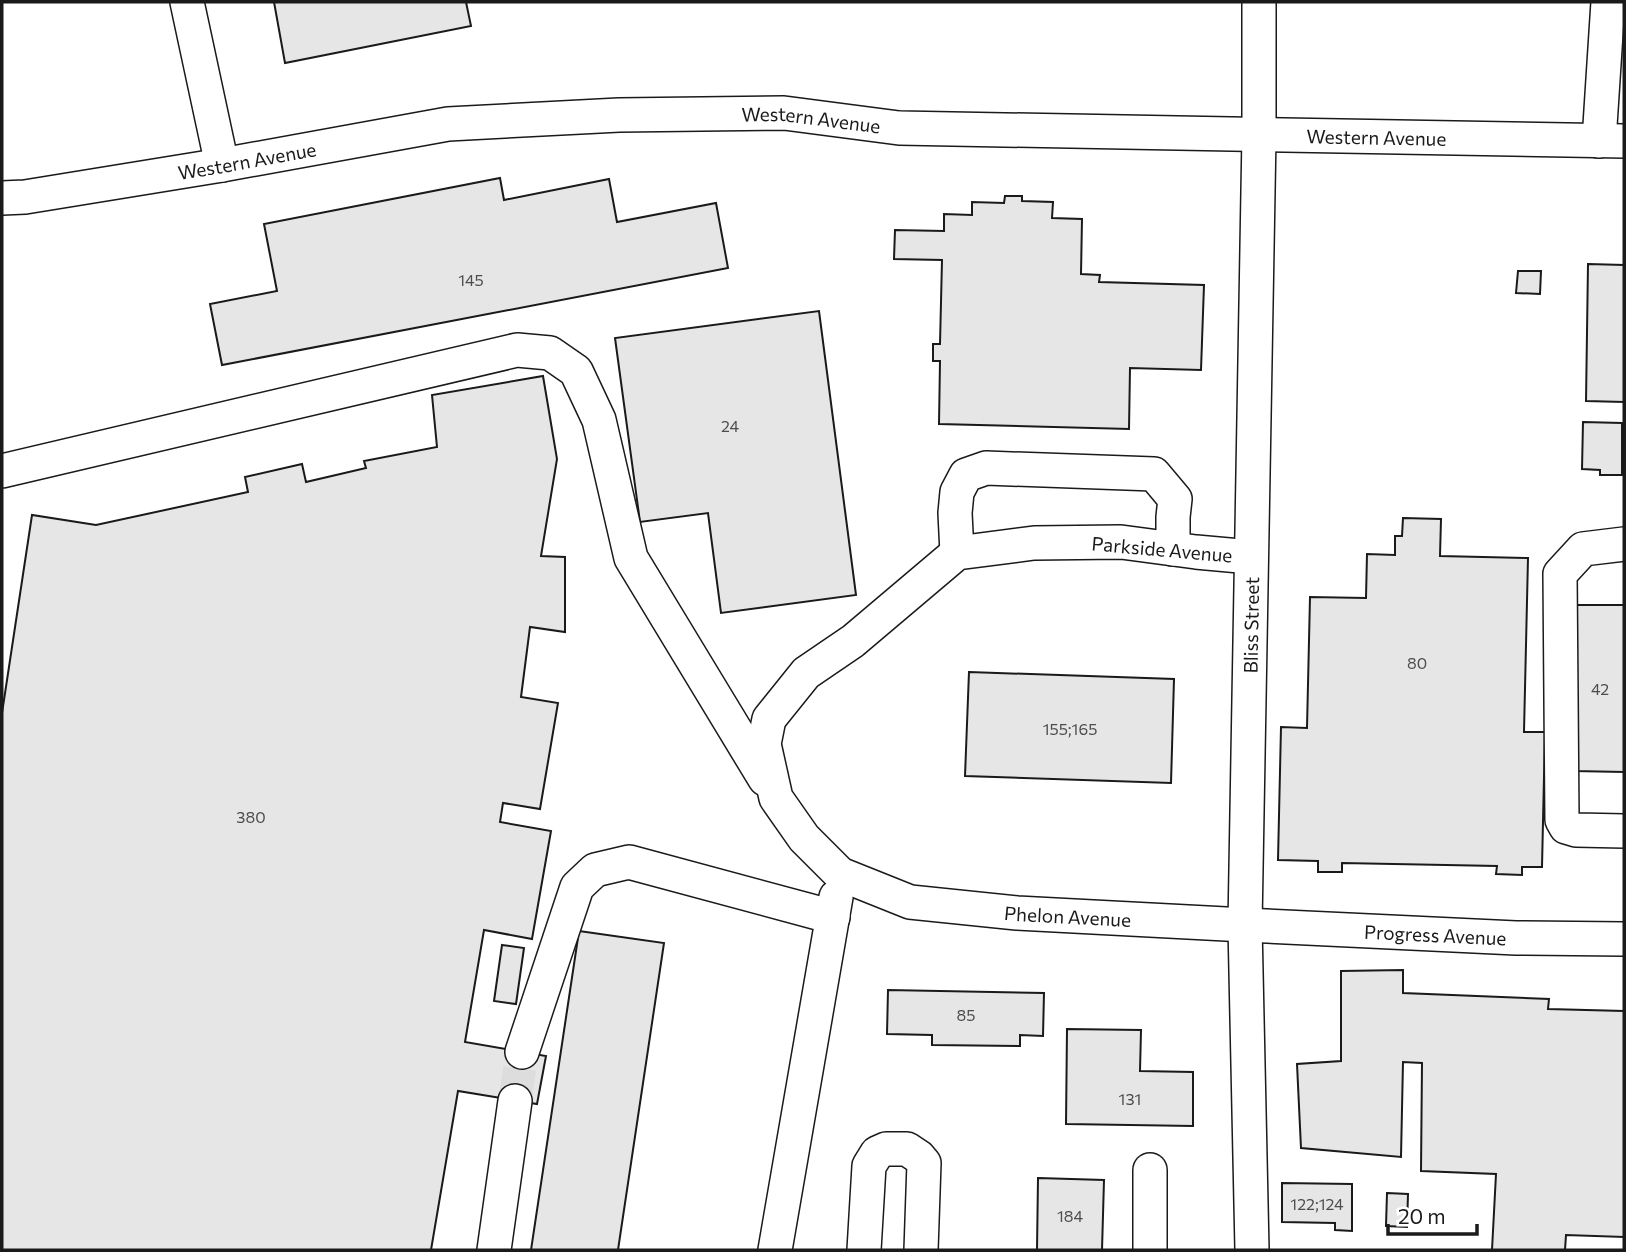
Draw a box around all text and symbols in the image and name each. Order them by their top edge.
street label: Western Avenue [741,101,882,137]
street label: Western Avenue [1306,124,1447,149]
street label: Western Avenue [176,137,318,183]
house number: 145 [458,270,484,289]
house number: 24 [721,416,739,435]
street label: Parkside Avenue [1091,531,1233,567]
street label: Bliss Street [1238,576,1263,674]
house number: 80 [1407,653,1427,672]
house number: 42 [1591,679,1609,698]
house number: 155;165 [1043,719,1097,738]
house number: 380 [236,807,266,826]
street label: Phelon Avenue [1003,900,1132,930]
street label: Progress Avenue [1364,919,1507,949]
house number: 85 [957,1005,975,1024]
house number: 131 [1119,1089,1141,1108]
scale bar [1388,1192,1477,1236]
house number: 122;124 [1290,1194,1344,1213]
text: 20 m [1398,1203,1446,1228]
house number: 184 [1057,1206,1083,1225]

